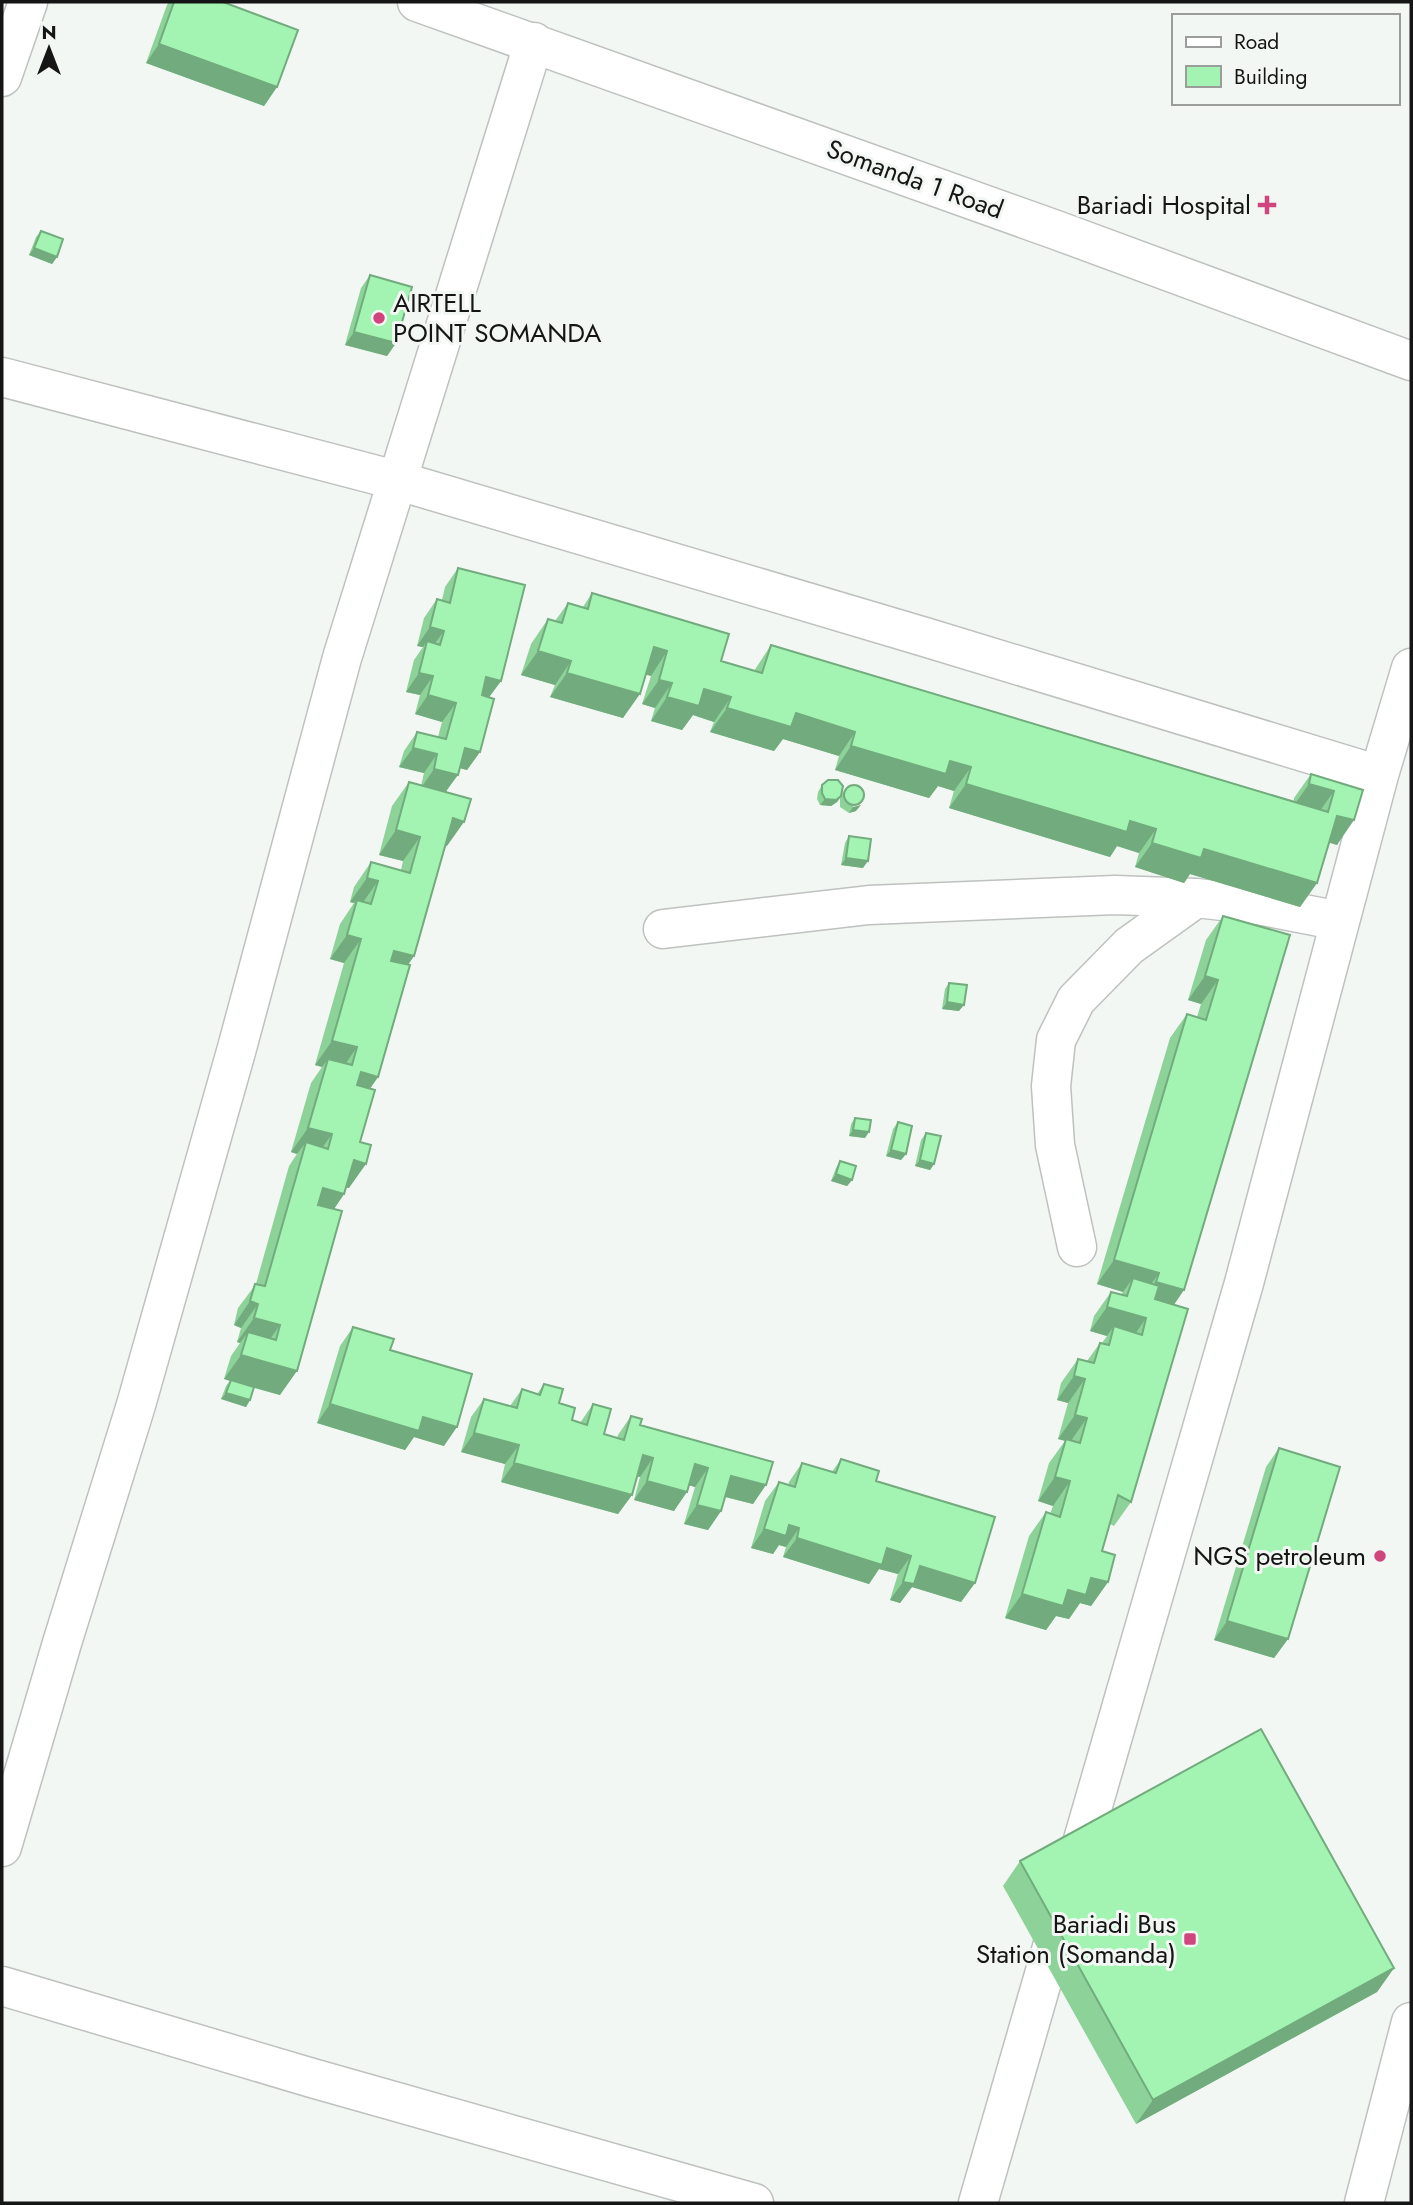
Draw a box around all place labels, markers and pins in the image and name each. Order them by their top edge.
place label: Bariadi Hospital [1077,186,1251,224]
marker: Bariadi Hospital [1257,195,1277,215]
place label: AIRTELL POINT SOMANDA [393,284,602,352]
marker: AIRTELL POINT SOMANDA [371,310,387,326]
place label: NGS petroleum [1193,1537,1366,1575]
marker: NGS petroleum [1372,1548,1388,1564]
place label: Bariadi Bus Station (Somanda) [976,1905,1176,1973]
marker: Bariadi Bus Station (Somanda) [1182,1931,1198,1947]

